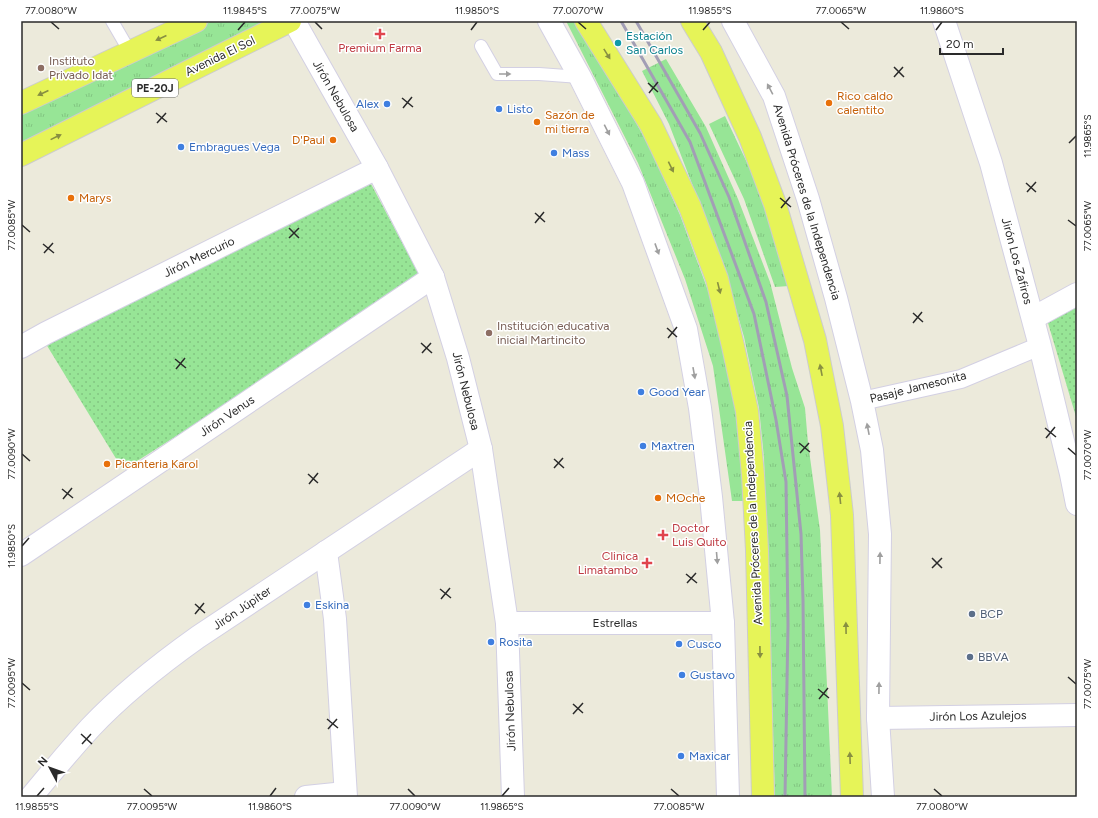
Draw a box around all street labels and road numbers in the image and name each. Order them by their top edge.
street label: Avenida El Sol [183,33,257,79]
street label: Jirón Nebulosa [310,58,362,134]
road number: PE-20J [132,79,178,97]
street label: Avenida Próceres de la Independencia [770,102,844,302]
street label: Jirón Los Zafiros [999,216,1035,306]
street label: Jirón Mercurio [161,234,237,280]
street label: Jirón Nebulosa [449,350,483,432]
street label: Pasaje Jamesonita [868,368,968,406]
street label: Jirón Venus [197,392,257,439]
street label: Avenida Próceres de la Independencia [741,421,765,625]
street label: Jirón Júpiter [210,583,274,633]
street label: Estrellas [593,616,638,630]
street label: Jirón Nebulosa [502,671,518,751]
street label: Jirón Los Azulejos [929,708,1027,724]

